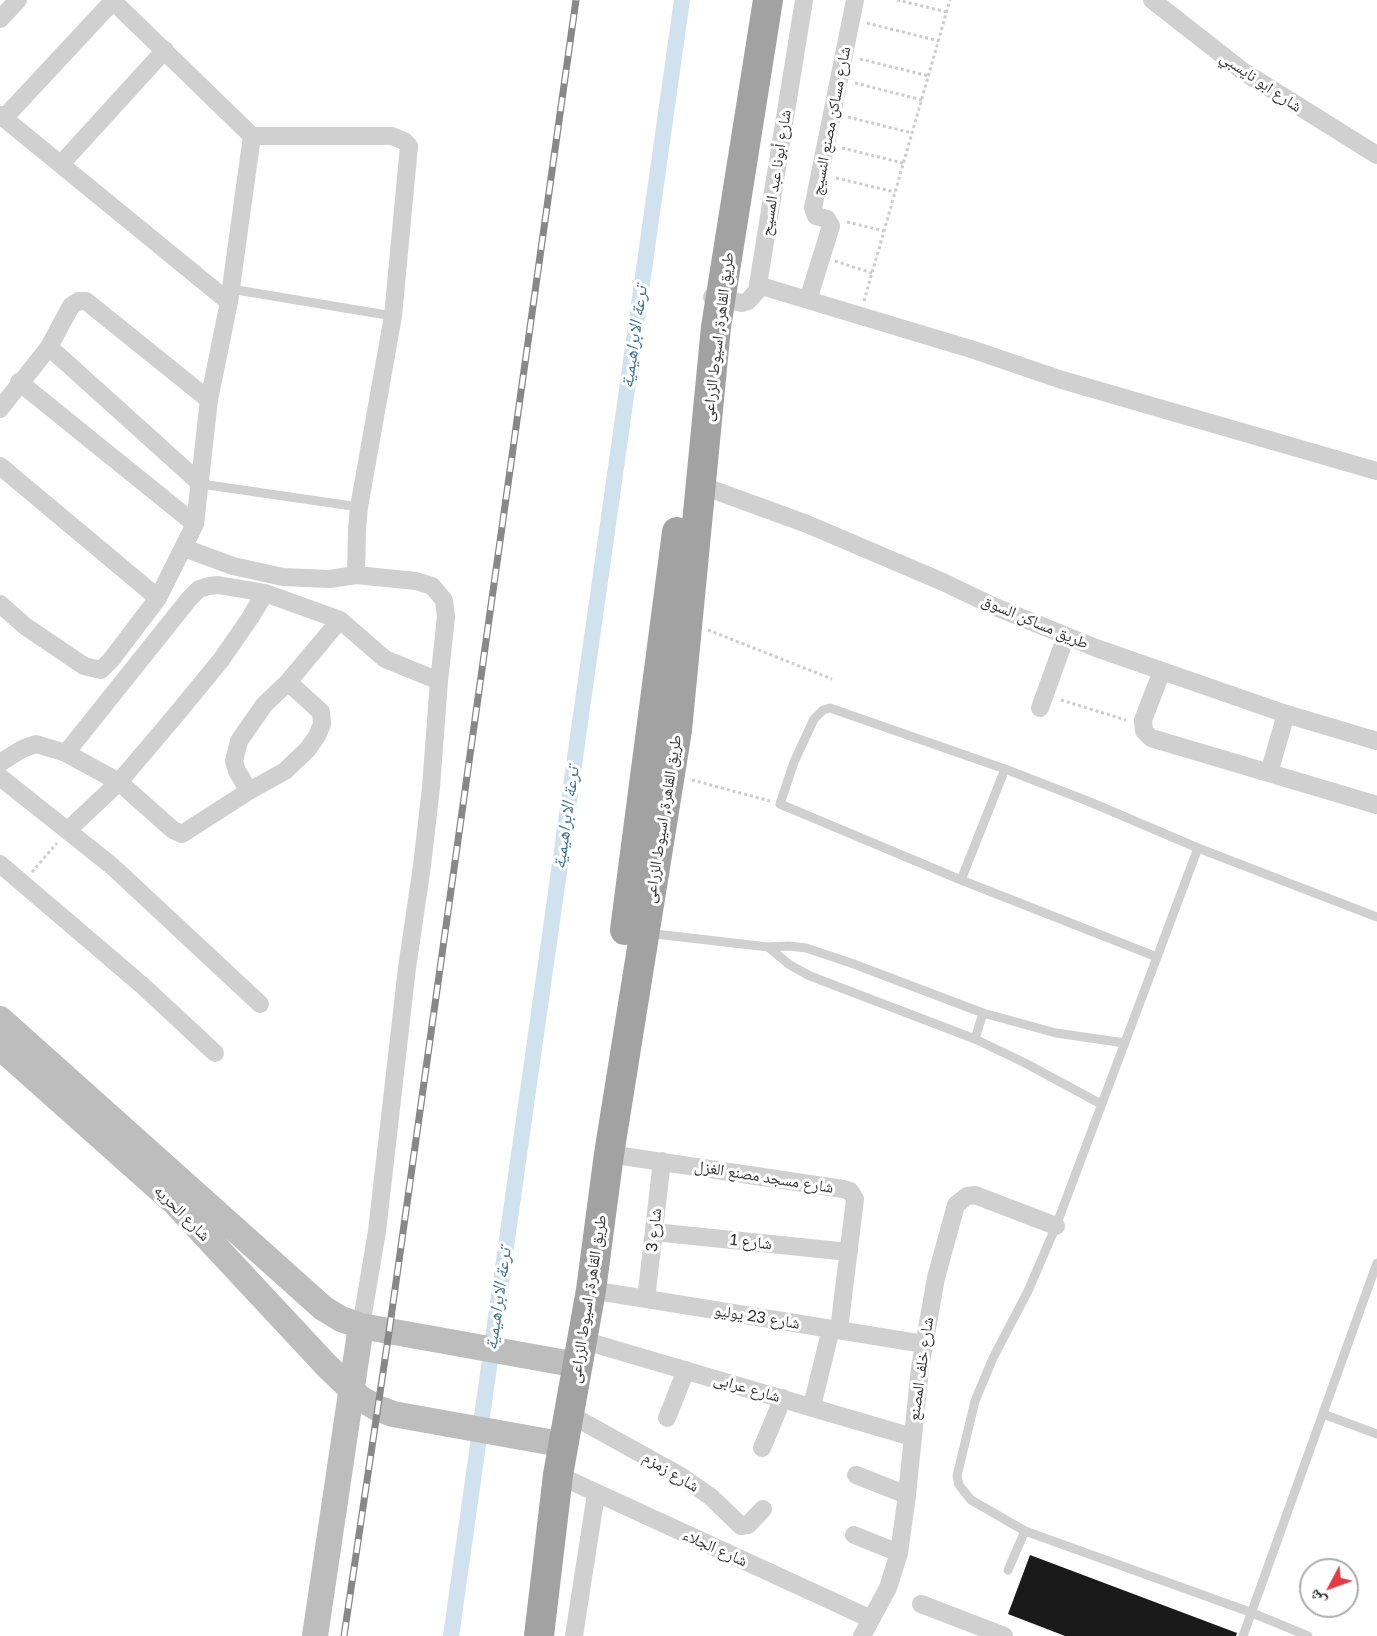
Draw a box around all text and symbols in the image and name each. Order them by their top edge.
street label: شارع مساكن مصنع النسيج [807,45,855,197]
street label: شارع ابو نايسبي [1217,48,1305,116]
street label: شارع أبونا عبد المسيح [757,108,795,238]
street label: طريق القاهرة, اسيوط الزراعى [698,251,738,423]
water label: ترعة الابراهيمية [616,285,652,389]
street label: طريق مساكن السوق [979,591,1091,653]
street label: طريق القاهرة, اسيوط الزراعى [640,733,686,905]
water label: ترعة الابراهيمية [548,766,584,870]
street label: شارع مسجد مصنع الغزل [693,1157,835,1197]
street label: شارع الحريه [150,1181,214,1245]
street label: شارع 3 [642,1207,666,1253]
street label: طريق القاهرة, اسيوط الزراعى [565,1213,611,1385]
street label: شارع 1 [729,1230,773,1254]
water label: ترعة الابراهيمية [480,1247,516,1351]
street label: شارع 23 يوليو [713,1301,801,1333]
street label: شارع خلف المصنع [904,1316,938,1422]
street label: شارع عرابى [712,1369,782,1407]
street label: شارع زمزم [639,1448,703,1496]
street label: شارع الجلاء [680,1525,750,1571]
north arrow [1299,1558,1359,1618]
text: ش [1304,1586,1330,1611]

